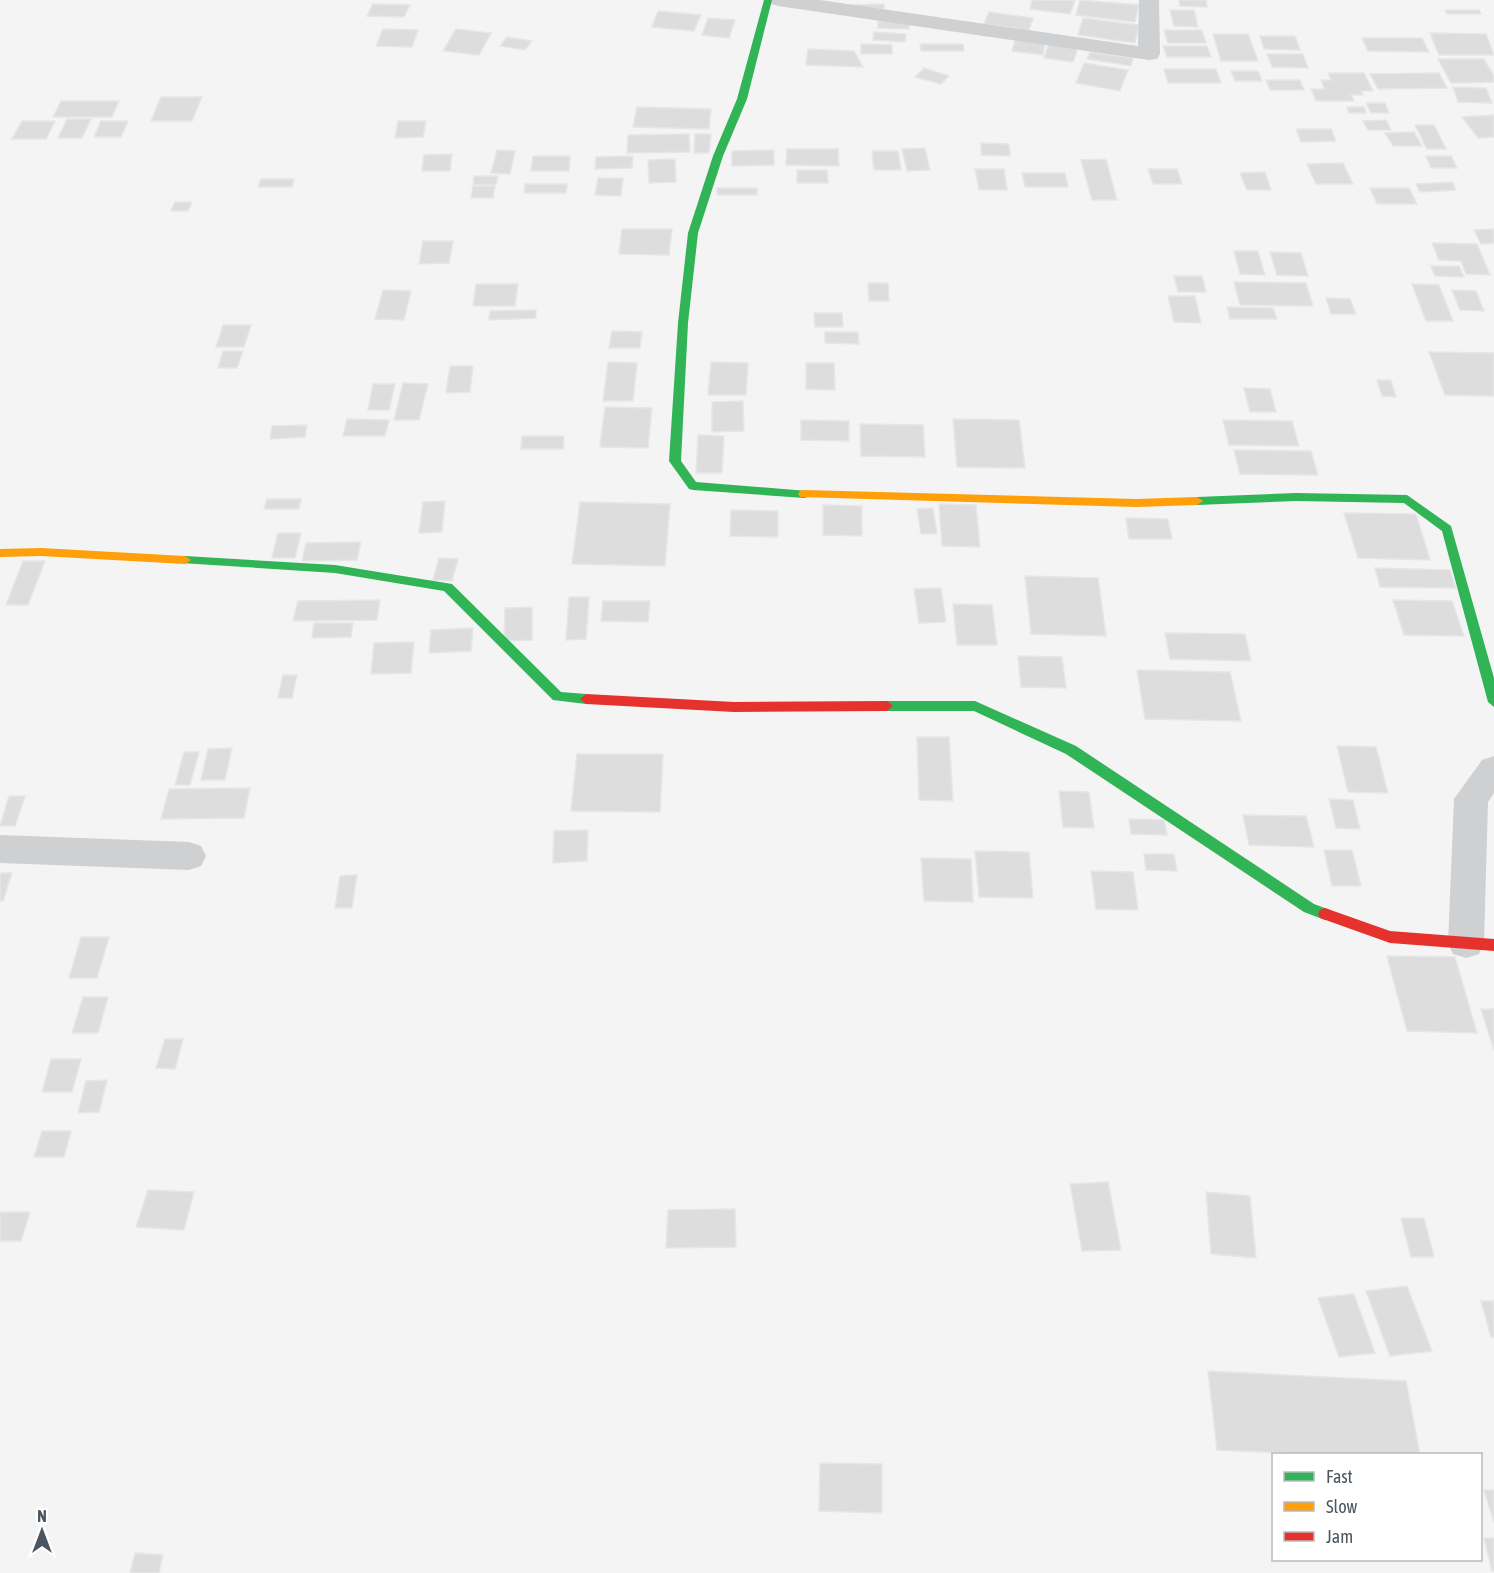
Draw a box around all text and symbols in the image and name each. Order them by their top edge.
legend [1272,1453,1482,1561]
text: Fast [1326,1466,1353,1487]
text: Slow [1326,1496,1357,1517]
north arrow [12,1501,72,1561]
text: N [37,1507,47,1525]
text: Jam [1326,1526,1353,1547]

